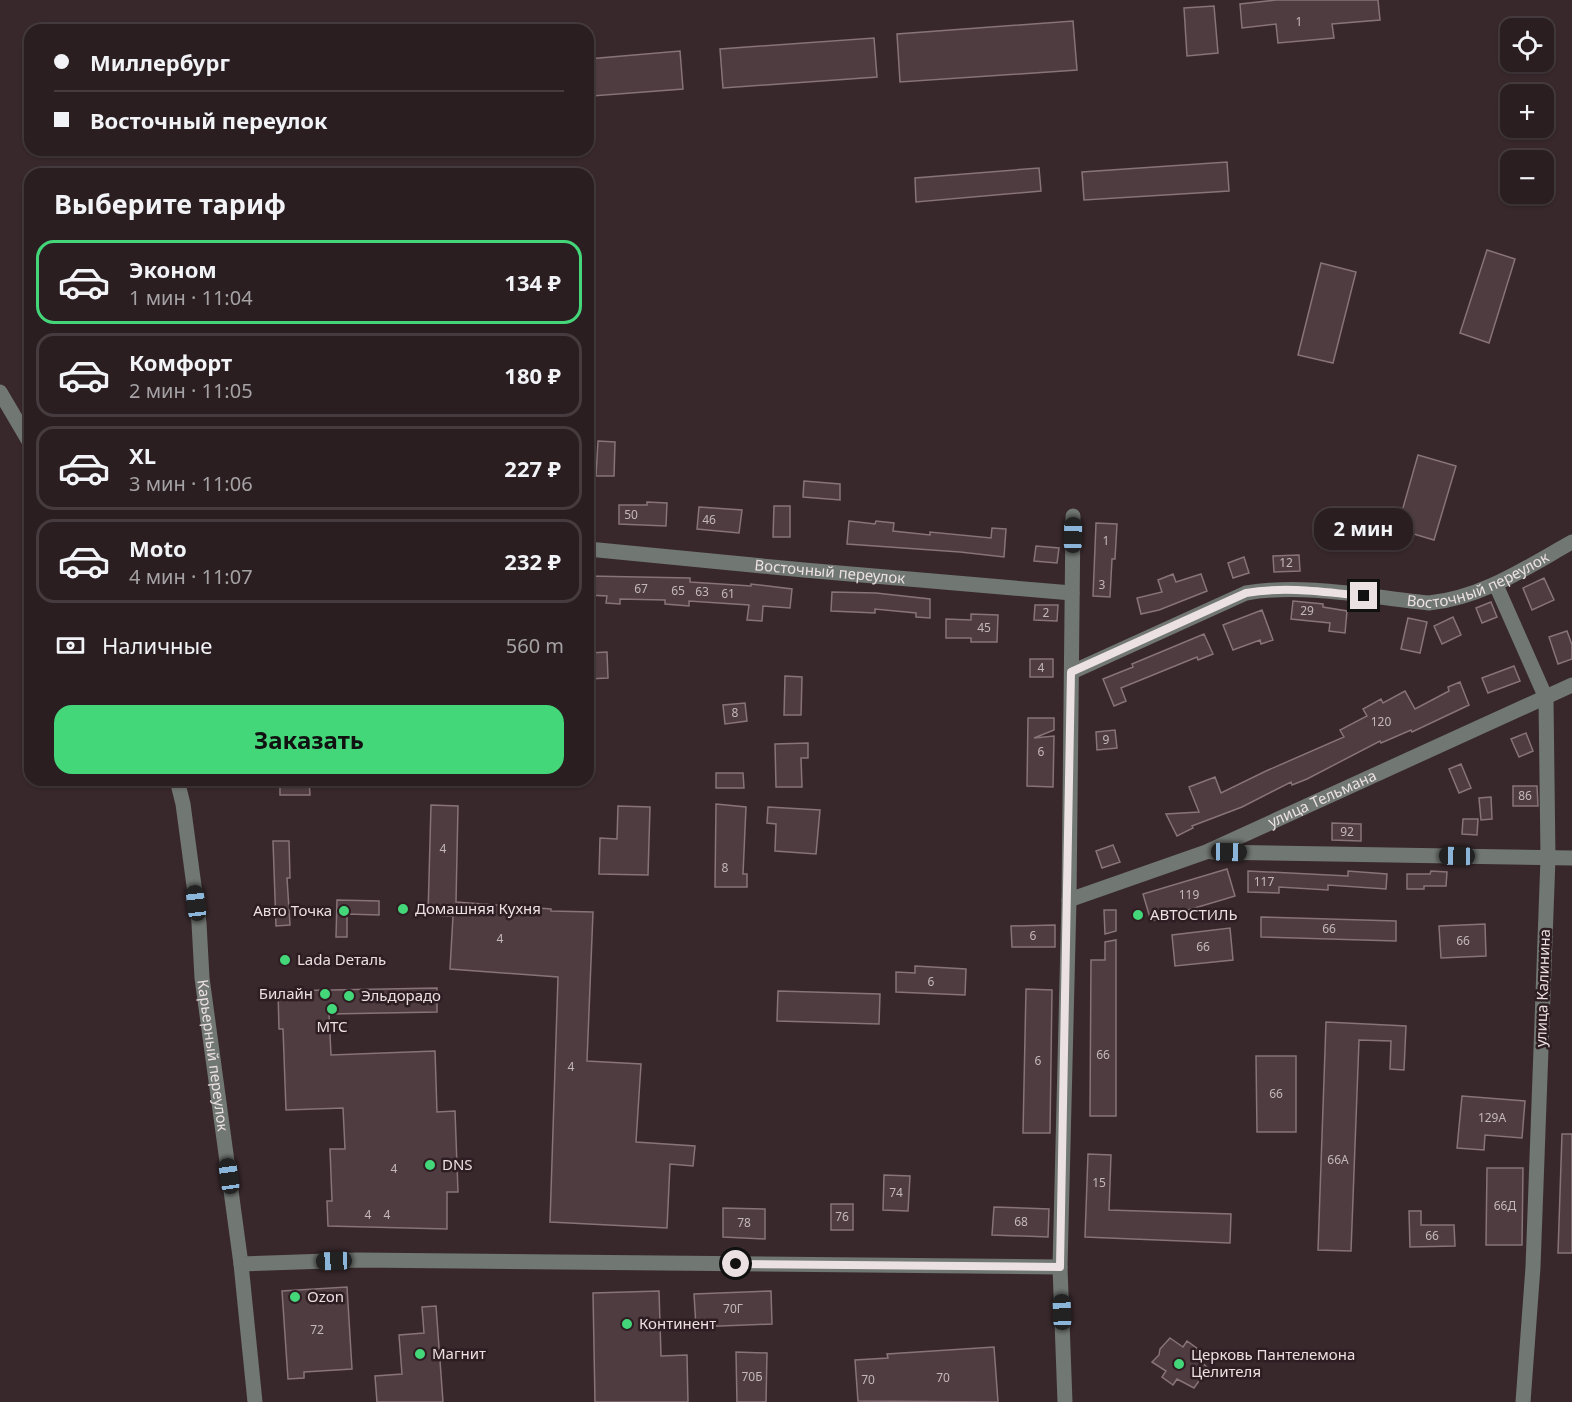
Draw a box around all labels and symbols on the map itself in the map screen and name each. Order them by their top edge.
house number: 1 [1296,13,1302,30]
house number: 50 [624,506,638,523]
callout: 2 мин [1314,509,1414,551]
house number: 46 [702,511,716,528]
car [1064,517,1082,553]
house number: 1 [1103,532,1109,549]
street label: Восточный переулок [1406,546,1552,612]
street label: Восточный переулок [754,554,906,588]
house number: 12 [1279,554,1293,571]
house number: 3 [1099,576,1106,593]
house number: 67 [634,580,648,597]
house number: 65 [671,582,685,599]
route end [1350,582,1377,609]
house number: 63 [695,583,709,600]
house number: 61 [721,585,735,602]
house number: 29 [1300,602,1314,619]
house number: 2 [1043,604,1050,621]
house number: 45 [977,619,991,636]
house number: 4 [1038,659,1045,676]
house number: 8 [732,704,739,721]
house number: 120 [1371,713,1391,730]
house number: 9 [1103,731,1110,748]
house number: 6 [1038,743,1045,760]
street label: улица Тельмана [1265,765,1379,831]
house number: 86 [1518,787,1532,804]
house number: 92 [1340,823,1354,840]
house number: 4 [440,840,447,857]
car [1211,843,1247,861]
car [1439,847,1475,865]
house number: 8 [722,859,729,876]
house number: 117 [1254,873,1274,890]
car [185,884,207,922]
house number: 119 [1179,886,1199,903]
place label: Домашняя Кухня [415,898,541,918]
place label: Авто Точка [253,900,332,920]
marker: Домашняя Кухня [396,902,410,916]
marker: Авто Точка [337,904,351,918]
place label: АВТОСТИЛЬ [1150,904,1238,924]
marker: АВТОСТИЛЬ [1131,908,1145,922]
house number: 66 [1322,920,1336,937]
house number: 6 [1030,927,1037,944]
street label: улица Калинина [1530,929,1554,1047]
house number: 4 [497,930,504,947]
house number: 66 [1456,932,1470,949]
house number: 66 [1196,938,1210,955]
place label: Lada Dеталь [297,949,386,969]
marker: Lada Dеталь [278,953,292,967]
house number: 6 [928,973,935,990]
street label: Карьерный переулок [193,978,234,1132]
place label: Билайн [259,983,313,1003]
place label: Эльдорадо [361,985,441,1005]
marker: Билайн [318,987,332,1001]
marker: Эльдорадо [342,989,356,1003]
marker: МТС [325,1002,339,1016]
place label: МТС [316,1016,348,1036]
house number: 66 [1096,1046,1110,1063]
house number: 6 [1035,1052,1042,1069]
house number: 4 [568,1058,575,1075]
house number: 66 [1269,1085,1283,1102]
house number: 129А [1478,1109,1506,1126]
house number: 66А [1327,1151,1349,1168]
place label: DNS [442,1154,473,1174]
car [218,1157,240,1195]
marker: DNS [423,1158,437,1172]
house number: 4 [391,1160,398,1177]
house number: 15 [1092,1174,1106,1191]
house number: 74 [889,1184,903,1201]
house number: 66Д [1494,1197,1516,1214]
house number: 4 [365,1206,372,1223]
house number: 4 [384,1206,391,1223]
house number: 76 [835,1208,849,1225]
house number: 68 [1014,1213,1028,1230]
house number: 78 [737,1214,751,1231]
house number: 66 [1425,1227,1439,1244]
route start [722,1250,749,1277]
car [316,1251,352,1271]
place label: Ozon [307,1286,344,1306]
marker: Ozon [288,1290,302,1304]
car [1052,1294,1072,1330]
house number: 70Г [723,1300,743,1317]
place label: Континент [639,1313,716,1333]
marker: Континент [620,1317,634,1331]
house number: 72 [310,1321,324,1338]
place label: Магнит [432,1343,486,1363]
place label: Церковь Пантелемона Целителя [1191,1344,1355,1381]
marker: Магнит [413,1347,427,1361]
marker: Церковь Пантелемона Целителя [1172,1357,1186,1371]
house number: 70Б [741,1368,763,1385]
house number: 70 [936,1369,950,1386]
house number: 70 [861,1371,875,1388]

